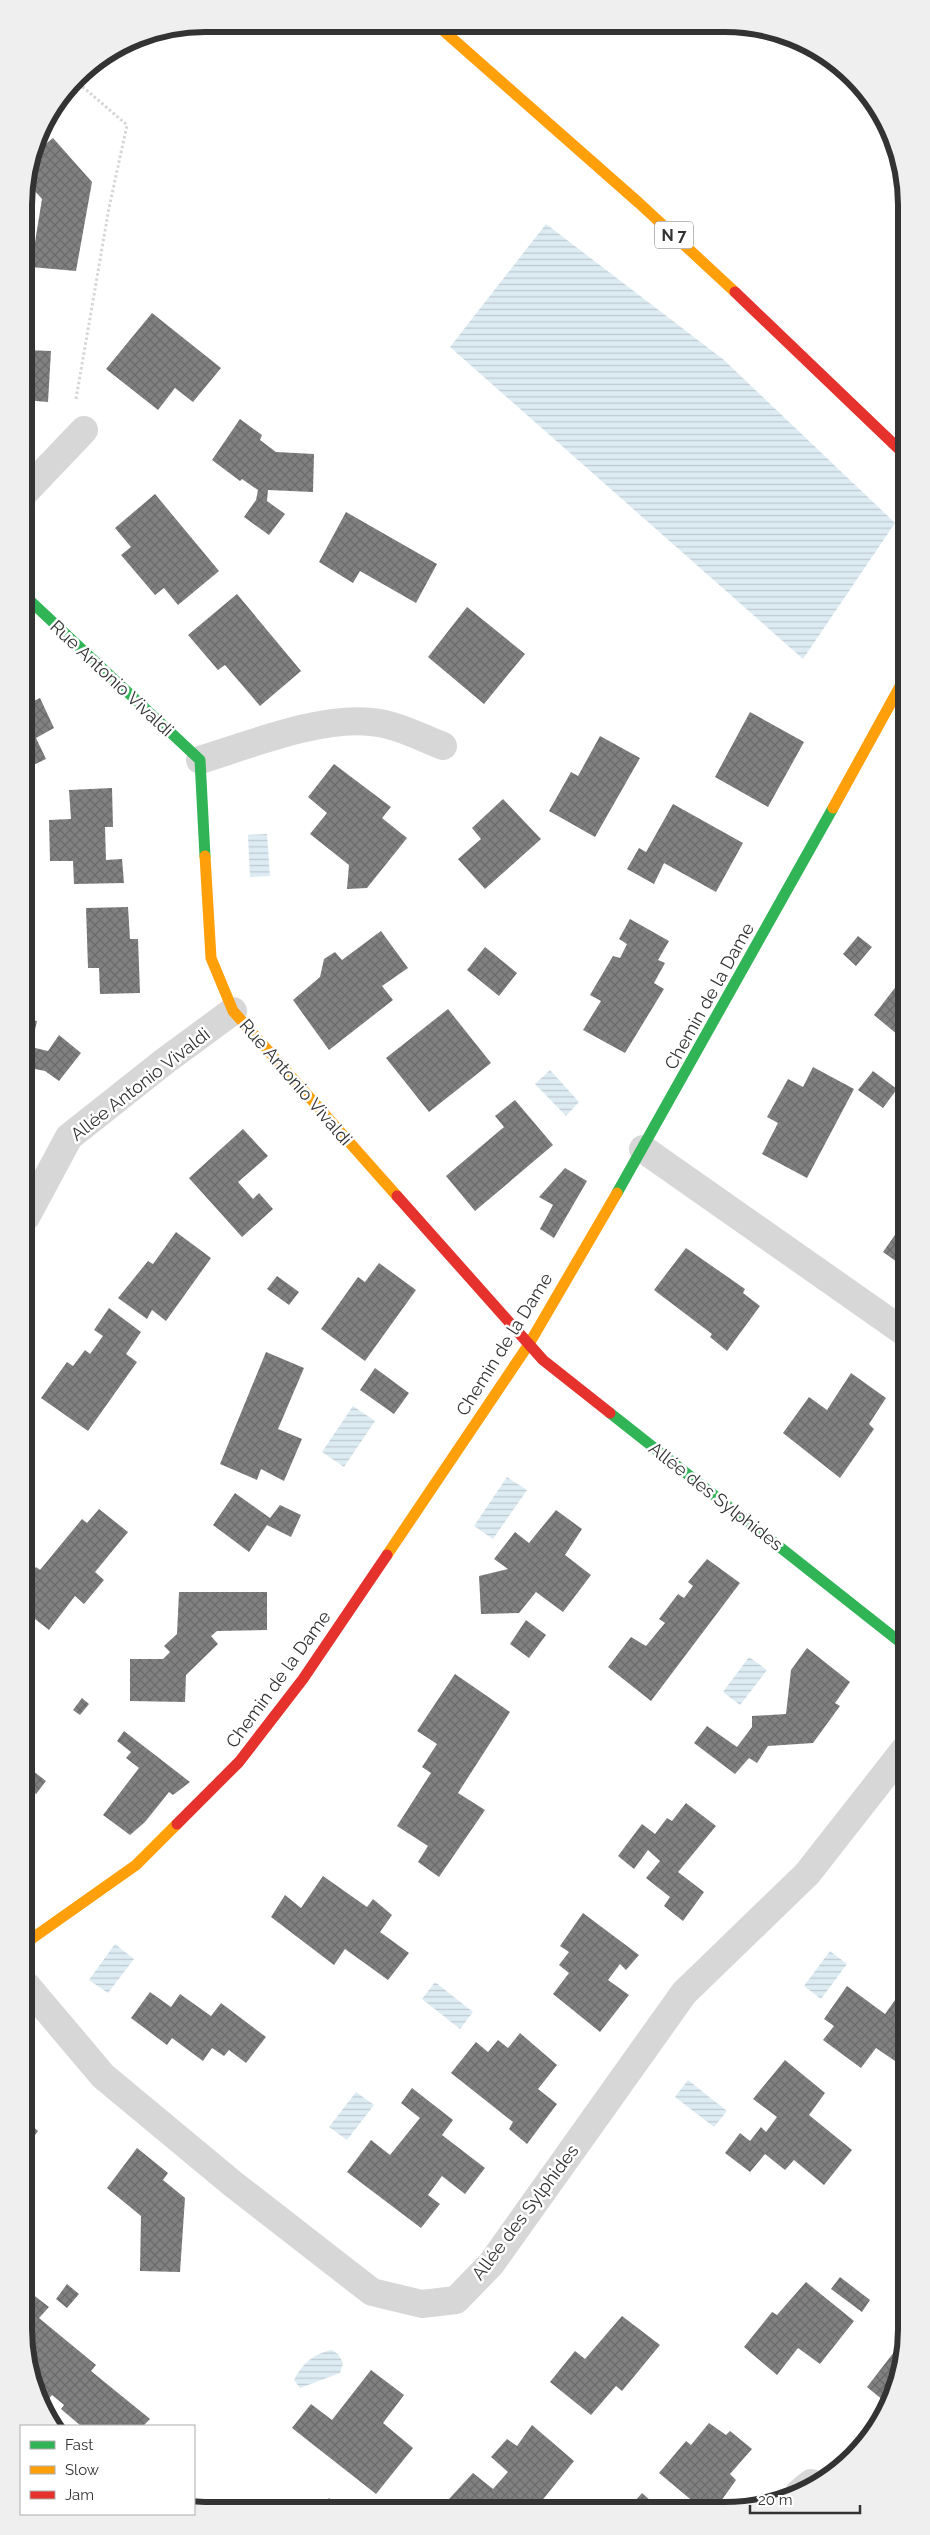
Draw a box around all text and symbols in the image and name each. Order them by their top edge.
road number: N 7 [655,222,693,248]
street label: Rue Antonio Vivaldi [46,616,178,740]
street label: Chemin de la Dame [660,919,758,1073]
street label: Rue Antonio Vivaldi [235,1015,357,1149]
street label: Allée Antonio Vivaldi [66,1023,214,1145]
street label: Chemin de la Dame [452,1268,557,1419]
street label: Allée des Sylphides [645,1437,787,1555]
street label: Chemin de la Dame [221,1606,335,1752]
street label: Allée des Sylphides [467,2140,583,2284]
legend [20,2425,195,2515]
text: Fast [65,2436,93,2454]
text: Slow [65,2461,99,2479]
scale bar [750,2482,860,2514]
text: Jam [65,2486,94,2504]
text: 20 m [758,2491,793,2509]

